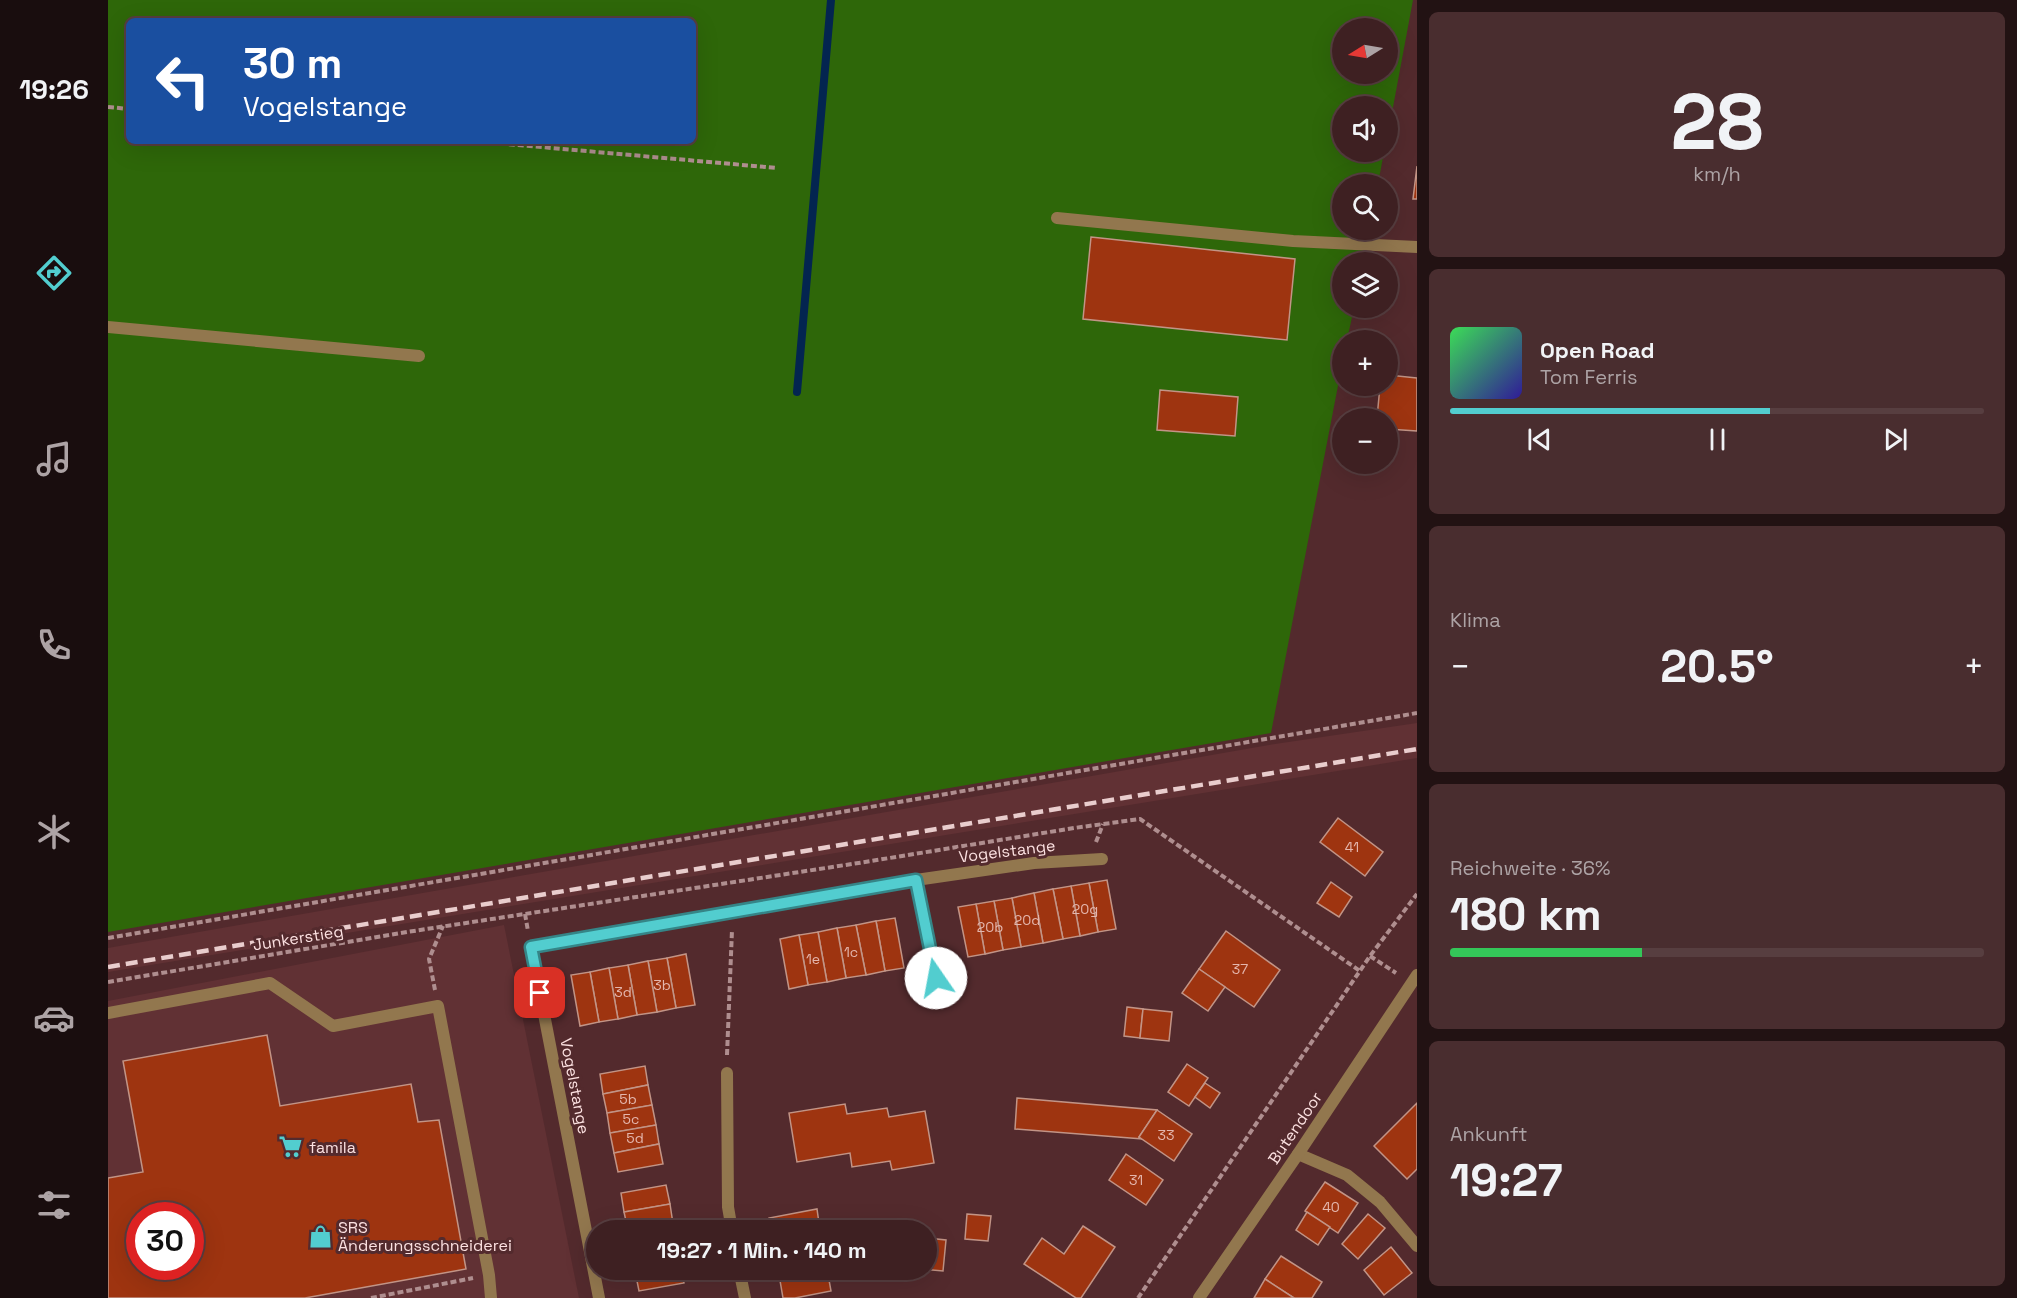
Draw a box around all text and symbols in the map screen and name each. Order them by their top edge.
north arrow [1332,18,1398,84]
map controls [1332,18,1398,474]
text: 30 m [243,37,342,90]
icon: left [144,42,222,120]
text: 19:26 [19,72,89,107]
text: 28 [1670,72,1764,172]
text: Vogelstange [243,89,407,124]
button: sound [1332,96,1398,162]
text: km/h [1693,161,1741,187]
button: search [1332,174,1398,240]
icon: directions [33,252,75,294]
button: layers [1332,252,1398,318]
button: + [1332,330,1398,396]
text: Open Road [1540,336,1655,364]
text: Tom Ferris [1540,364,1638,390]
button: − [1332,408,1398,474]
icon: previous [1523,423,1556,456]
icon: pause [1701,423,1734,456]
icon: next [1879,423,1912,456]
icon: music [33,438,75,480]
text: Klima [1450,607,1501,633]
icon: phone [33,624,75,666]
text: 20.5° [1660,638,1774,695]
text: − [1450,646,1470,688]
text: + [1964,646,1984,688]
icon: climate [33,811,75,853]
street label: Vogelstange [957,835,1057,867]
house number: 41 [1345,838,1359,856]
text: Reichweite · 36% [1450,855,1611,881]
text: 180 km [1450,886,1602,943]
house number: 20g [1072,900,1098,918]
house number: 20d [1014,911,1040,929]
house number: 20b [977,918,1003,936]
street label: Junkerstieg [251,920,345,956]
house number: 1c [844,943,858,961]
position arrow [904,946,968,1010]
house number: 1e [806,950,820,968]
house number: 37 [1232,960,1248,978]
pin [514,967,565,1018]
icon: arrive [523,976,556,1009]
house number: 3b [653,976,671,994]
house number: 3d [614,983,632,1001]
icon: car [33,997,75,1039]
street label: Vogelstange [555,1036,595,1136]
street label: Butendoor [1263,1088,1327,1168]
house number: 5b [619,1090,637,1108]
house number: 5c [623,1110,639,1128]
text: Ankunft [1450,1121,1528,1147]
house number: 33 [1158,1126,1174,1144]
house number: 5d [626,1129,644,1147]
supermarket icon: famila [278,1134,304,1160]
place label: famila [309,1137,356,1158]
text: 19:27 [1450,1152,1563,1209]
house number: 31 [1129,1171,1143,1189]
icon: filters [33,1184,75,1226]
house number: 40 [1322,1198,1340,1216]
speed limit sign: 30 [126,1202,204,1280]
place label: SRS Änderungsschneiderei [338,1217,512,1256]
shop icon: SRS Änderungsschneiderei [307,1223,333,1249]
text: 19:27 · 1 Min. · 140 m [657,1236,866,1264]

